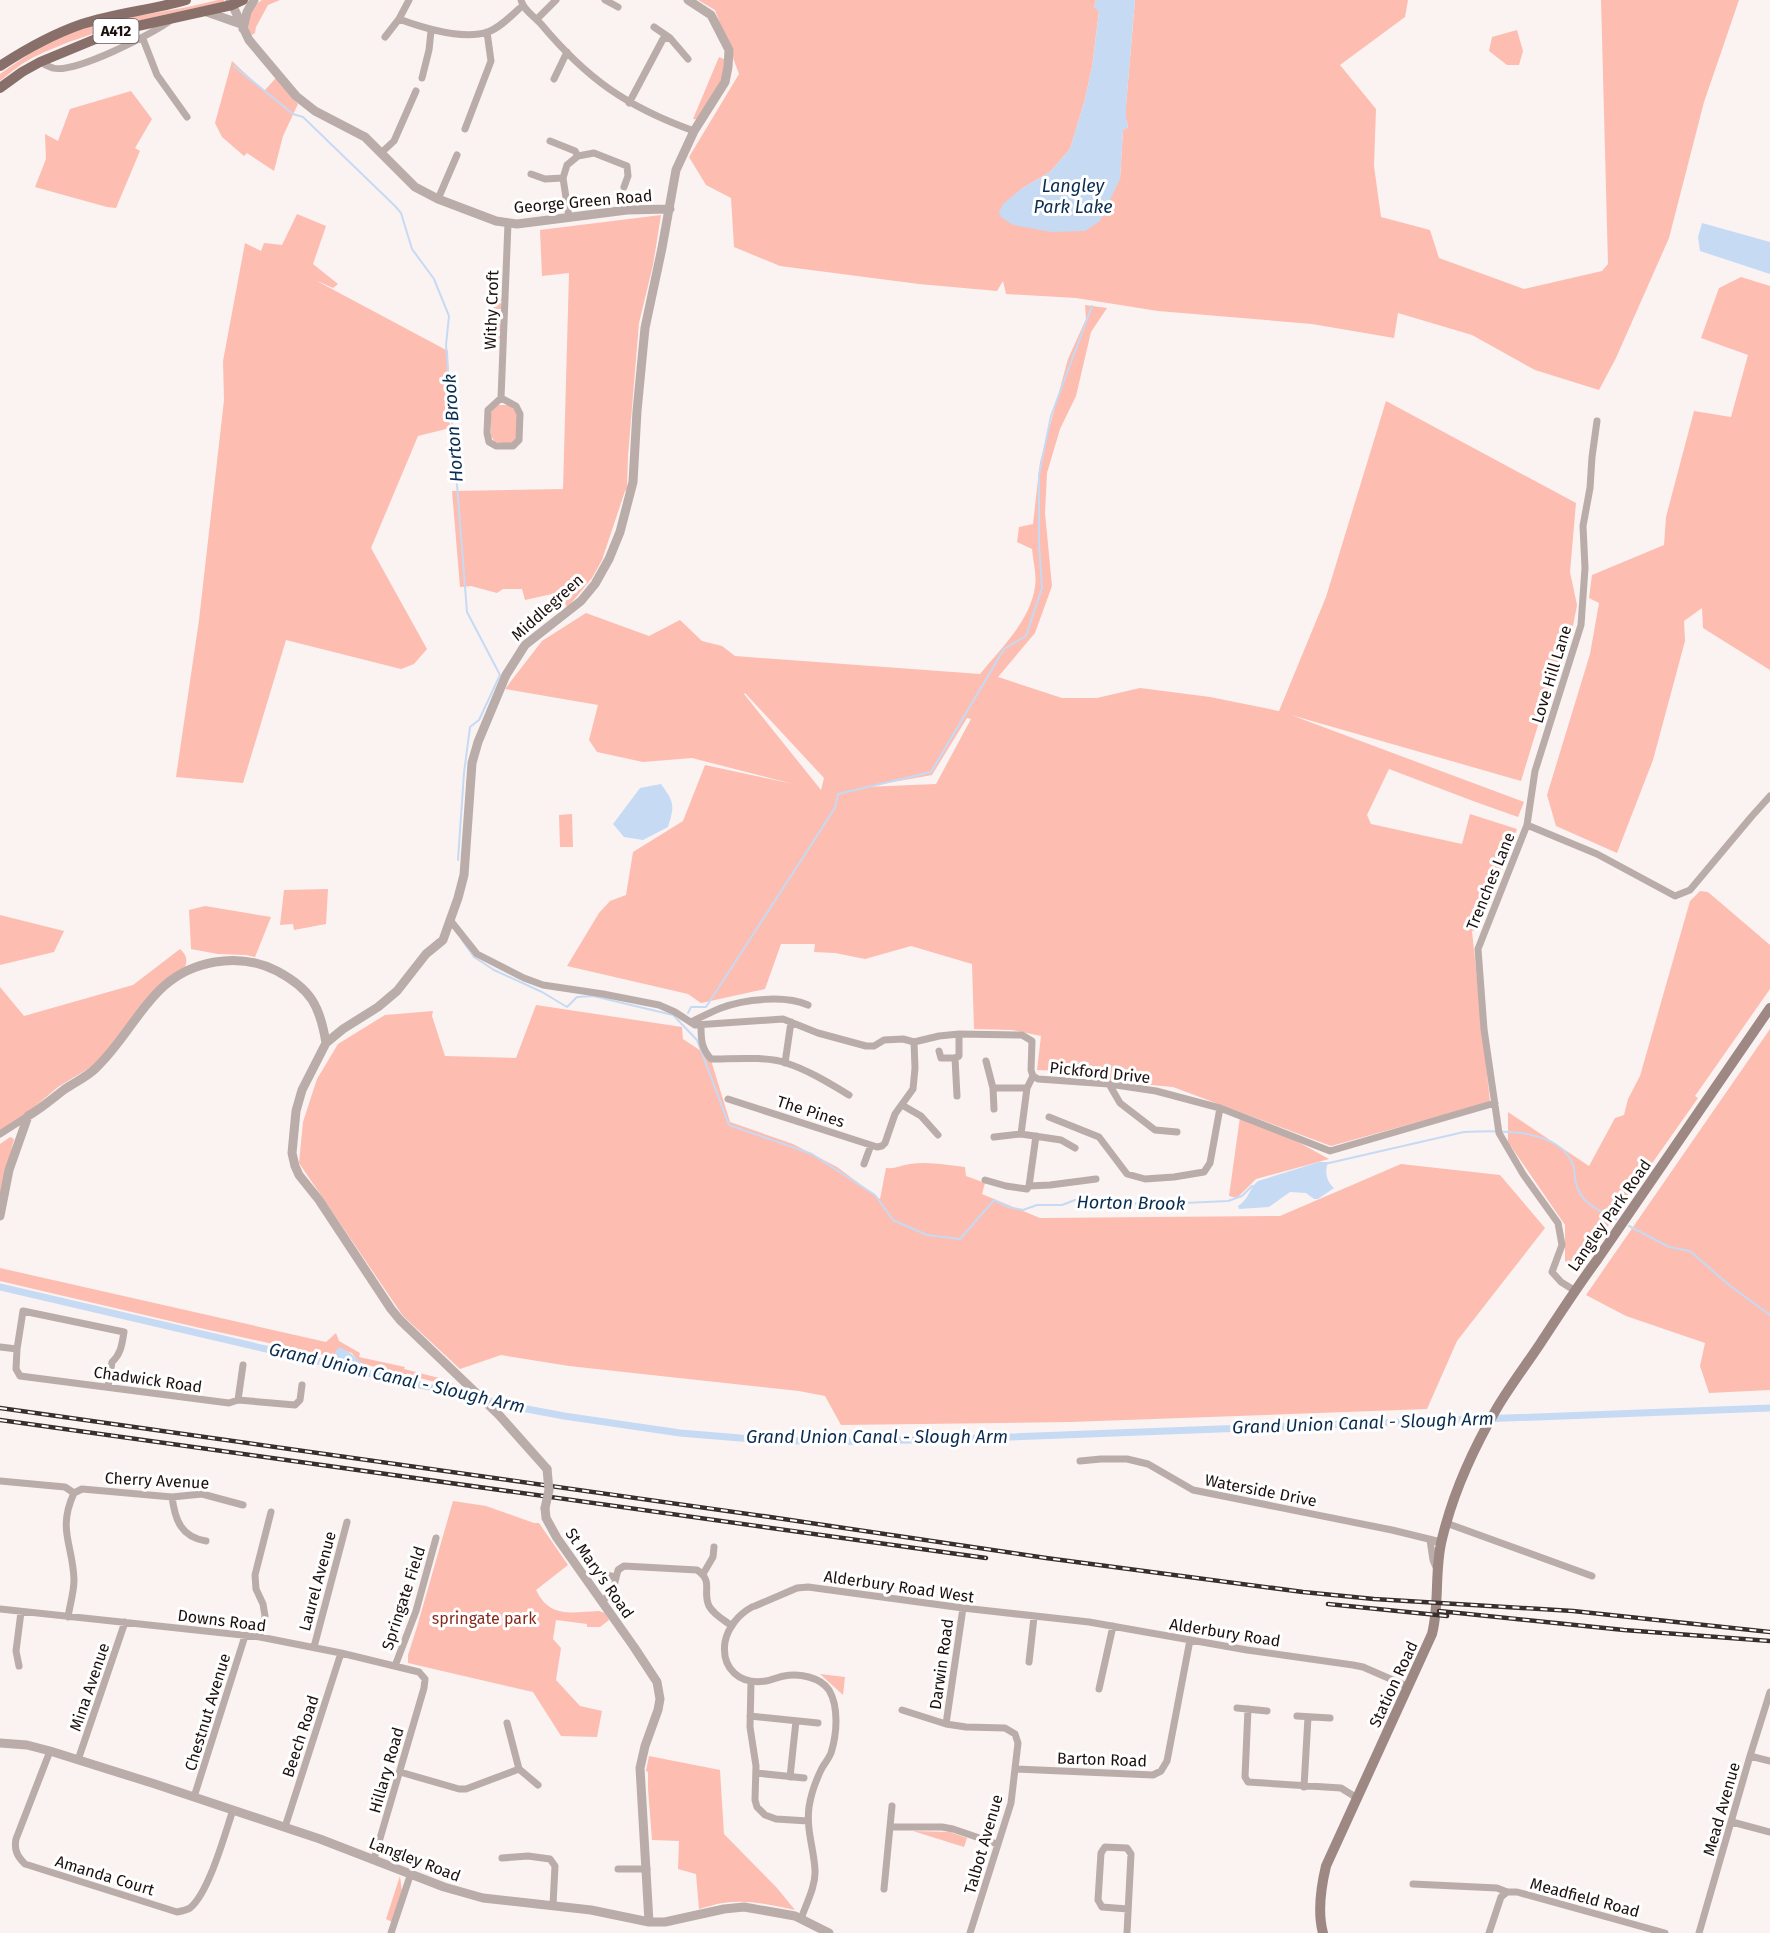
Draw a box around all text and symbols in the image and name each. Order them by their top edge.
road number: A412 [94,19,138,43]
water label: Langley Park Lake [1033,175,1113,218]
street label: George Green Road [513,186,653,217]
street label: Withy Croft [481,270,502,350]
water label: Horton Brook [438,373,468,483]
street label: Middlegreen [507,570,587,645]
street label: Love Hill Lane [1528,623,1575,725]
street label: Trenches Lane [1462,830,1519,933]
street label: Pickford Drive [1049,1058,1151,1087]
street label: The Pines [775,1092,847,1131]
street label: Langley Park Road [1564,1156,1655,1275]
water label: Horton Brook [1076,1191,1186,1215]
water label: Grand Union Canal - Slough Arm [267,1338,527,1418]
street label: Chadwick Road [92,1362,203,1397]
water label: Grand Union Canal - Slough Arm [1232,1407,1494,1439]
water label: Grand Union Canal - Slough Arm [746,1426,1008,1448]
street label: Cherry Avenue [104,1468,210,1493]
street label: Waterside Drive [1203,1470,1319,1511]
street label: St Mary's Road [561,1524,638,1622]
street label: Laurel Avenue [295,1529,340,1633]
street label: Springate Field [378,1544,429,1653]
street label: Alderbury Road West [823,1567,975,1606]
street label: Downs Road [177,1606,267,1635]
park label: springate park [432,1609,537,1628]
street label: Alderbury Road [1168,1614,1282,1651]
street label: Darwin Road [926,1617,957,1711]
street label: Station Road [1365,1638,1422,1730]
street label: Mina Avenue [65,1640,113,1734]
street label: Chestnut Avenue [181,1651,234,1773]
street label: Beech Road [278,1693,323,1780]
street label: Hillary Road [365,1725,408,1815]
street label: Barton Road [1057,1748,1147,1771]
street label: Mead Avenue [1699,1760,1744,1858]
street label: Talbot Avenue [960,1792,1007,1896]
street label: Langley Road [366,1833,463,1886]
street label: Amanda Court [53,1851,157,1900]
street label: Meadfield Road [1528,1874,1642,1921]

